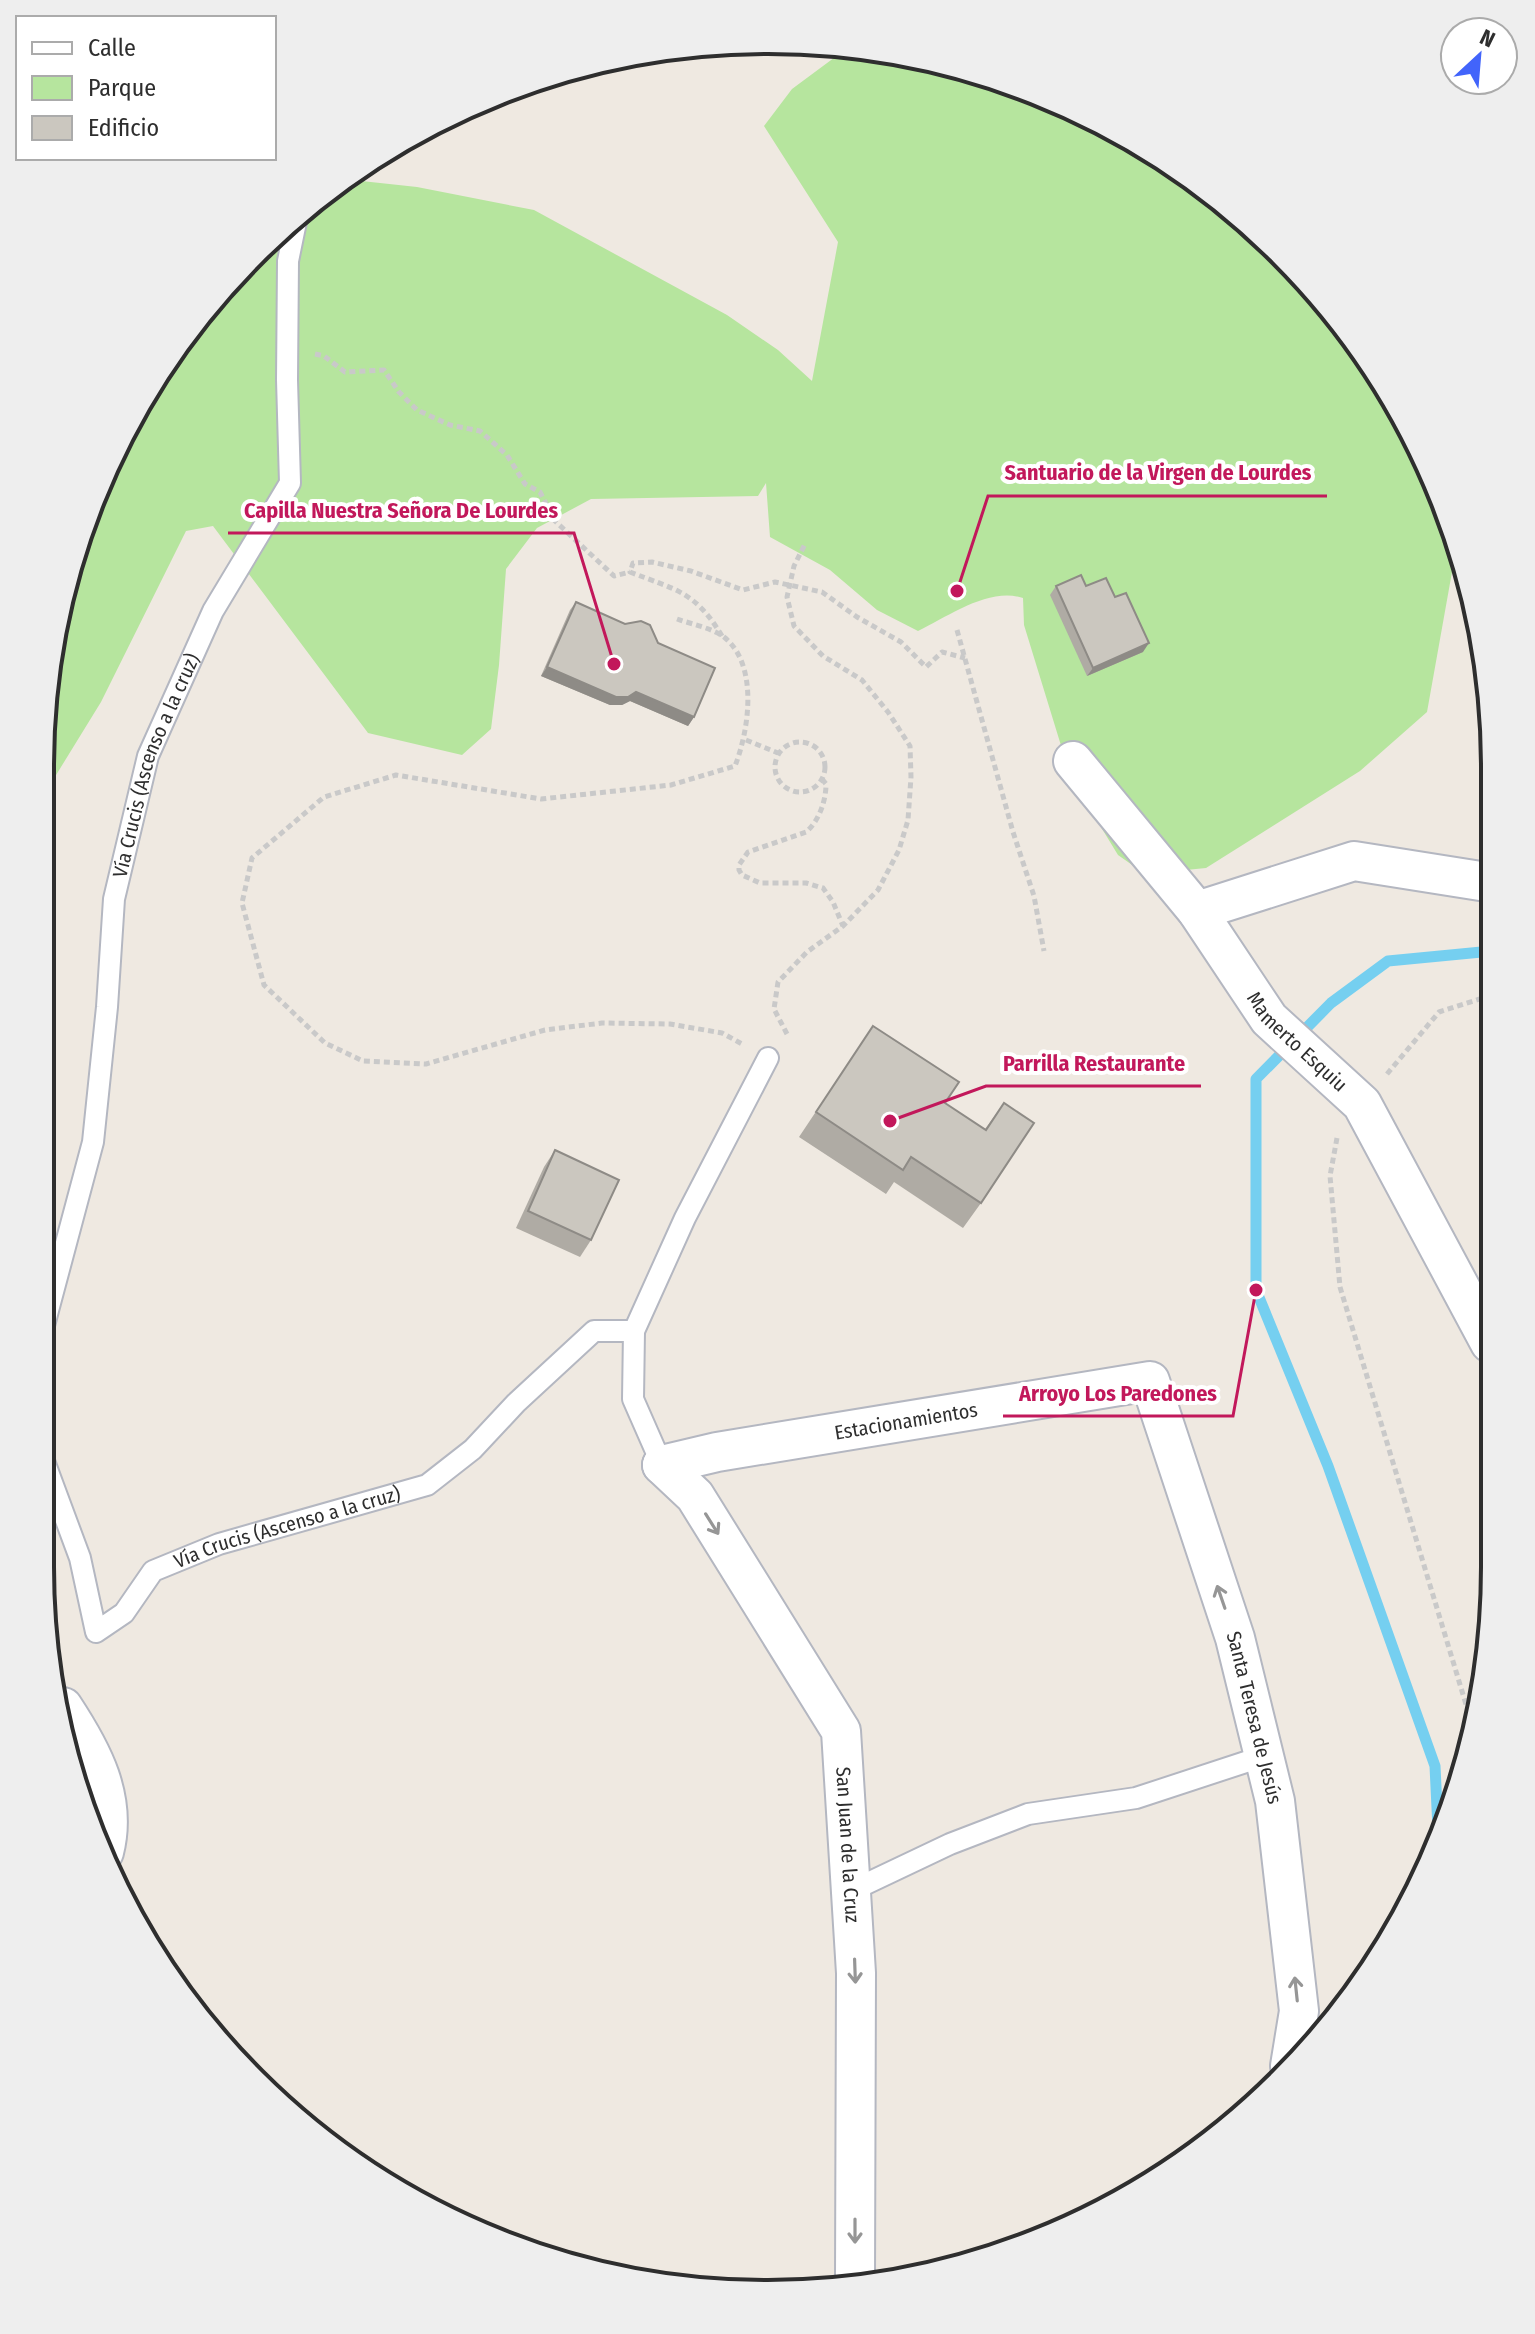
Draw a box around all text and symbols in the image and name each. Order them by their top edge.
legend [16,16,276,160]
north arrow [1439,16,1519,96]
text: N [1476,23,1499,53]
text: Calle [88,34,136,62]
text: Parque [88,74,156,102]
text: Edificio [88,114,159,142]
callout: Santuario de la Virgen de Lourdes [988,450,1327,496]
text: Santuario de la Virgen de Lourdes [1005,459,1312,486]
callout: Capilla Nuestra Señora De Lourdes [228,487,574,533]
text: Capilla Nuestra Señora De Lourdes [244,497,558,524]
street label: Vía Crucis (Ascenso a la cruz) [108,650,204,880]
street label: Mamerto Esquiu [1242,987,1352,1097]
callout: Parrilla Restaurante [986,1040,1201,1086]
text: Parrilla Restaurante [1003,1050,1185,1077]
callout: Arroyo Los Paredones [1003,1370,1233,1416]
text: Arroyo Los Paredones [1018,1380,1217,1407]
street label: Estacionamientos [833,1397,979,1445]
street label: Vía Crucis (Ascenso a la cruz) [170,1481,403,1573]
one-way arrow [705,1512,721,1535]
one-way arrow [1213,1585,1228,1610]
street label: Santa Teresa de Jesús [1222,1628,1287,1806]
street label: San Juan de la Cruz [831,1766,865,1924]
one-way arrow [848,1957,863,1984]
one-way arrow [1289,1976,1304,2003]
one-way arrow [847,2217,863,2244]

